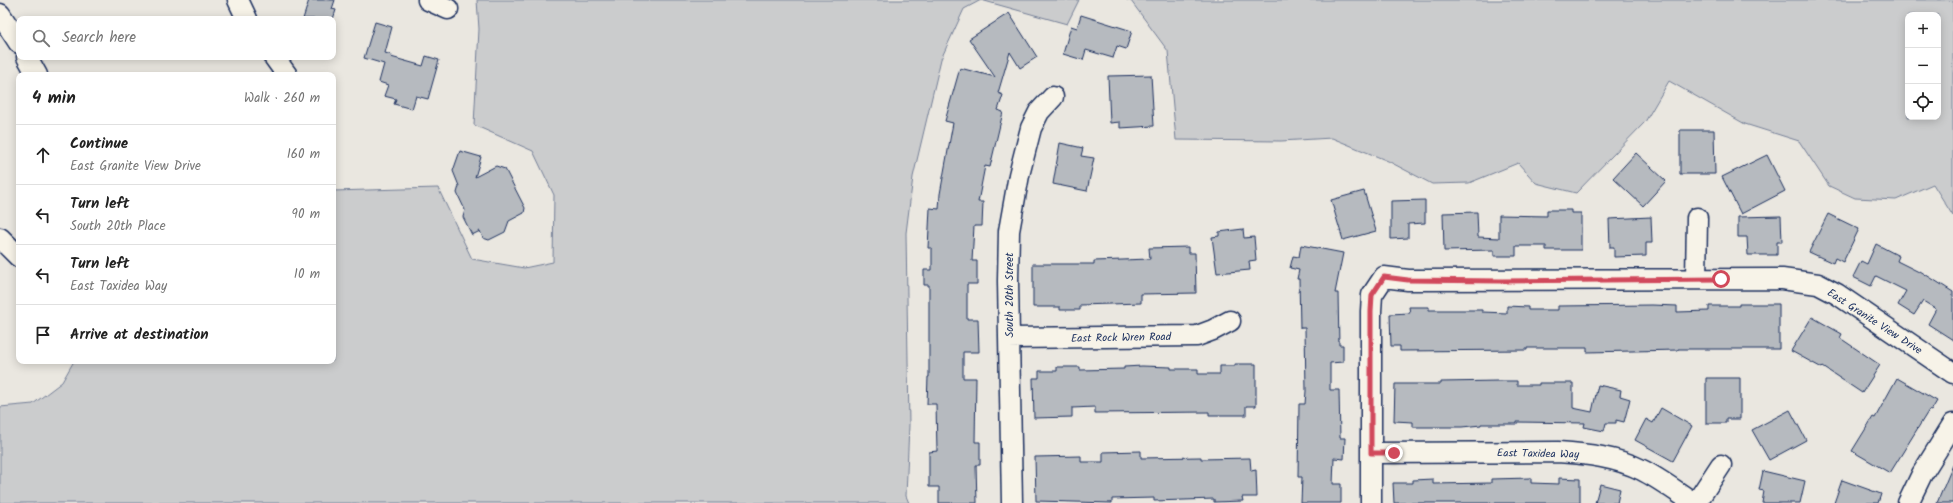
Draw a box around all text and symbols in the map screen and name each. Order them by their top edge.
map controls [1905,12,1941,120]
button: + [1905,12,1941,48]
search box [16,16,336,60]
text: Search here [62,26,136,50]
icon: search [30,27,52,49]
button: − [1905,48,1941,84]
button: locate [1905,84,1941,120]
text: 4 min [32,85,76,112]
text: Walk · 260 m [244,88,320,109]
text: Continue [70,132,128,156]
icon: ahead [32,144,54,166]
text: 160 m [287,144,320,165]
text: East Granite View Drive [70,156,201,177]
text: Turn left [70,192,130,216]
icon: left [32,204,54,226]
text: 90 m [292,204,320,225]
text: South 20th Place [70,216,166,237]
text: Turn left [70,252,130,276]
street label: South 20th Street [1001,252,1019,338]
icon: left [32,264,54,286]
text: 10 m [294,264,320,285]
route start [1712,270,1730,288]
text: East Taxidea Way [70,276,167,297]
street label: East Granite View Drive [1823,284,1926,360]
text: Arrive at destination [70,323,209,347]
icon: arrive [32,324,54,346]
street label: East Rock Wren Road [1071,328,1172,348]
route end [1385,444,1403,462]
street label: East Taxidea Way [1497,444,1580,464]

